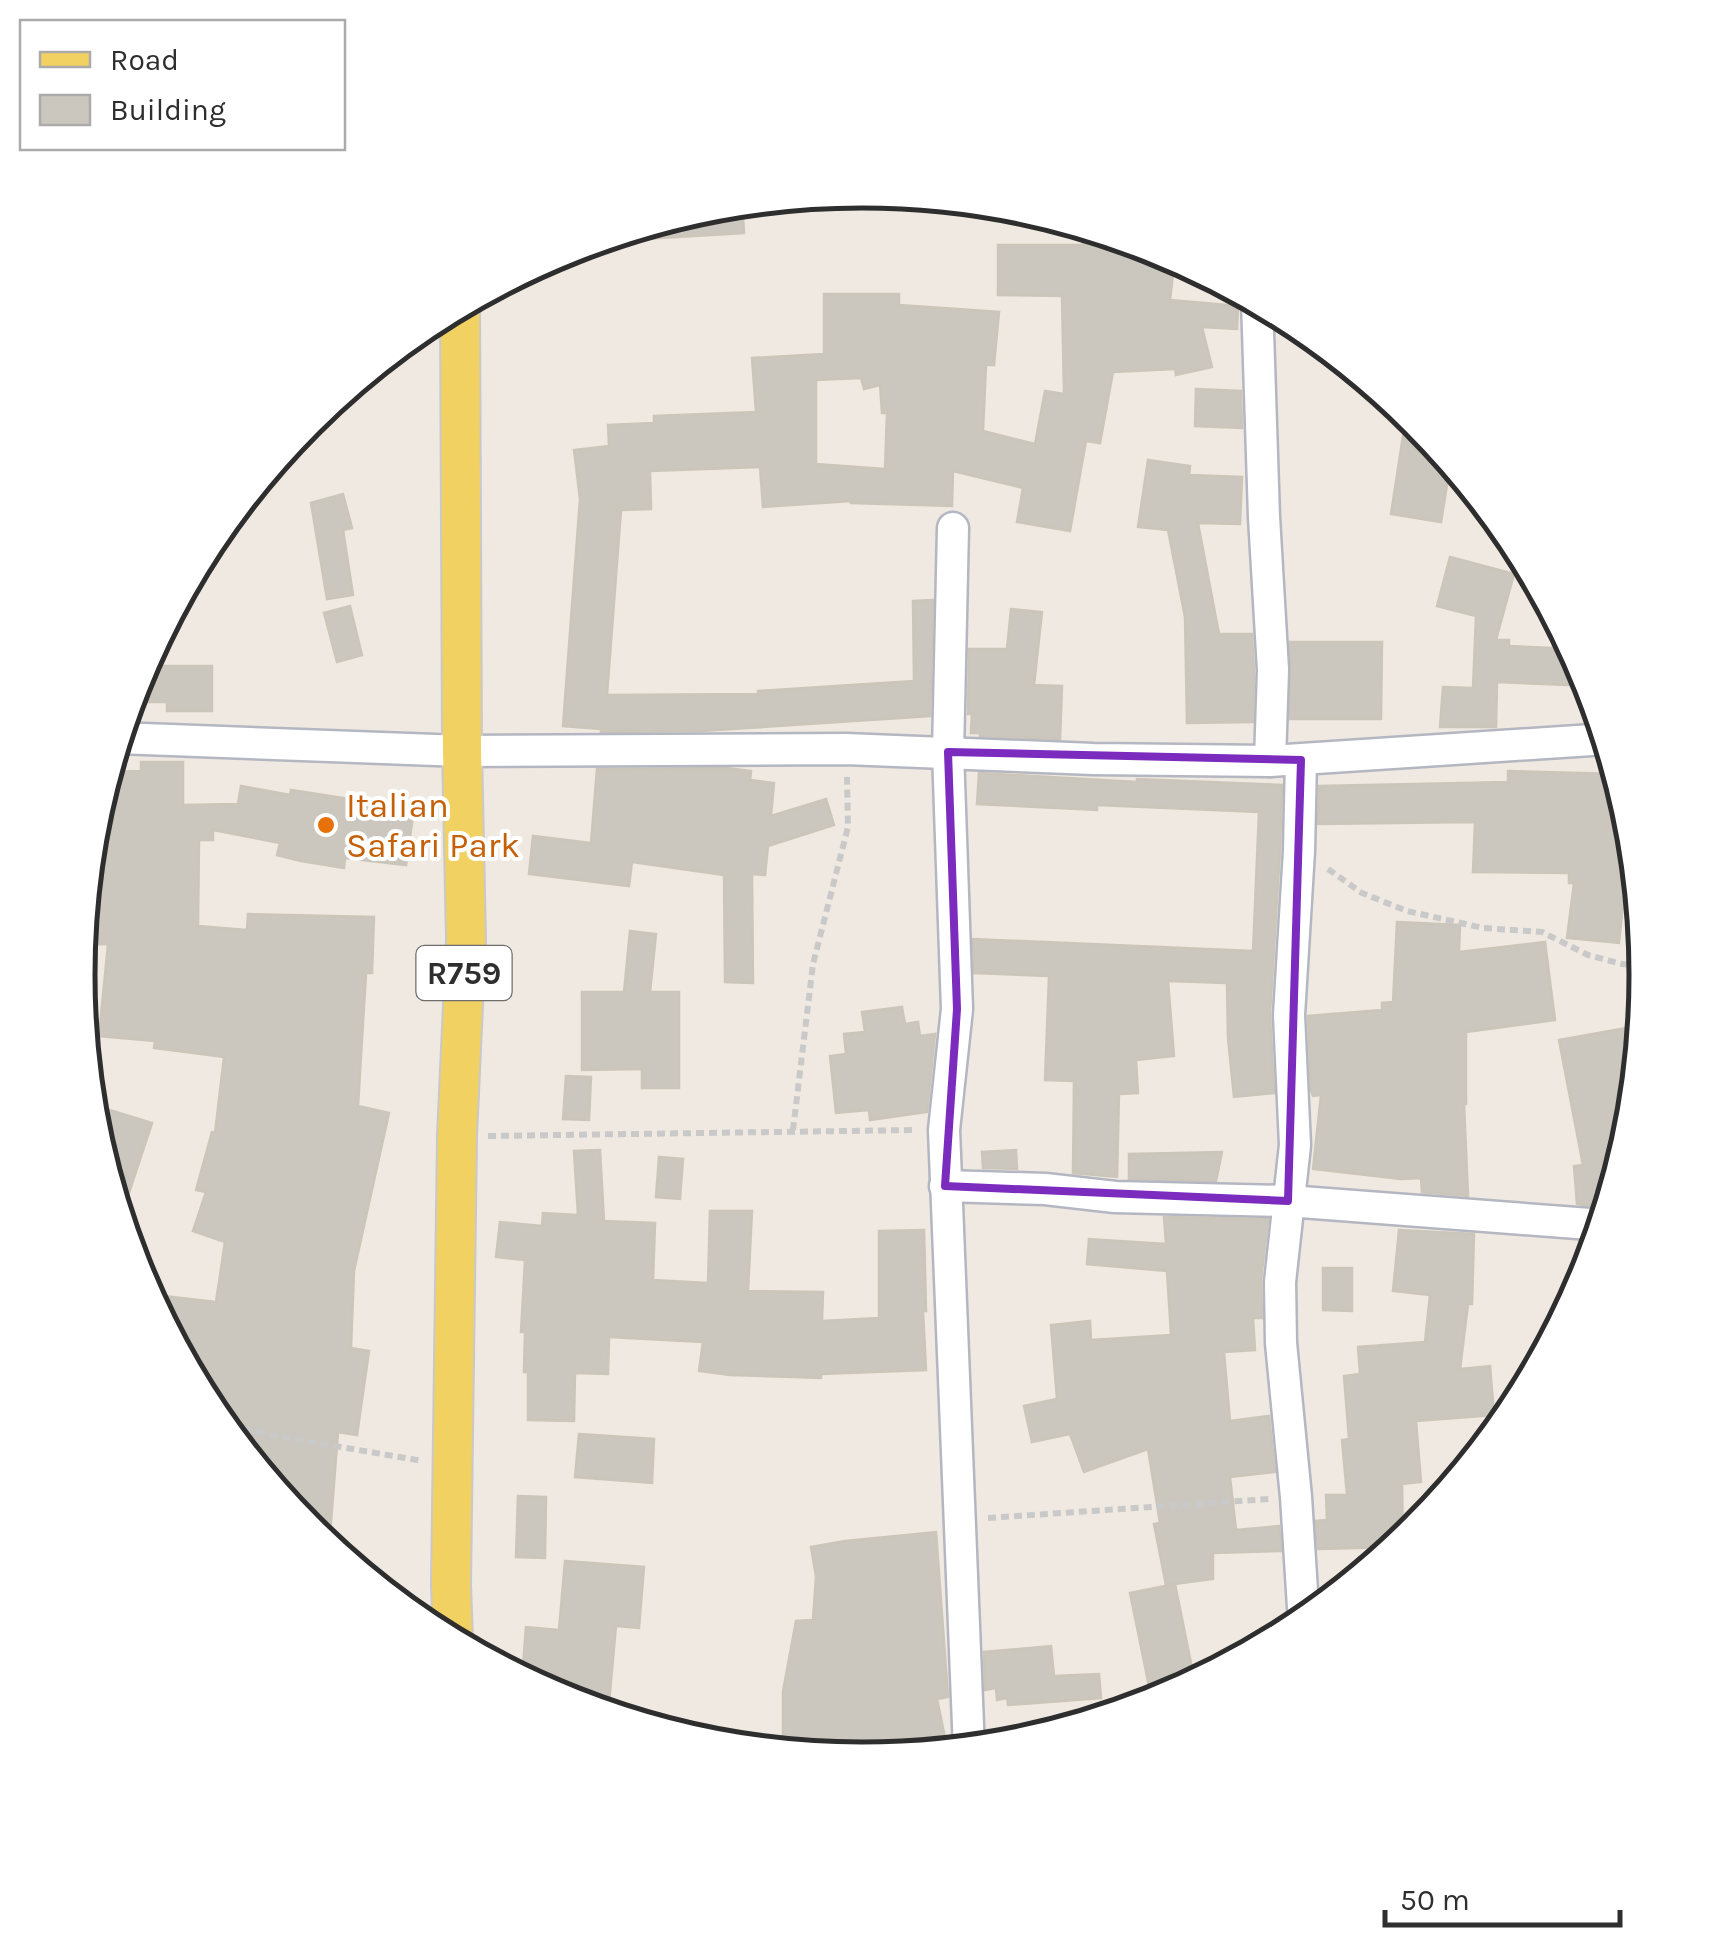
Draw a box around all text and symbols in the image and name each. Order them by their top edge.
legend [20,20,345,150]
text: Road [110,42,179,78]
text: Building [110,92,226,128]
place label: Italian Safari Park [346,785,520,866]
marker: Italian Safari Park [315,814,337,836]
road number: R759 [416,946,512,1000]
scale bar [1385,1865,1620,1927]
text: 50 m [1400,1882,1470,1918]

